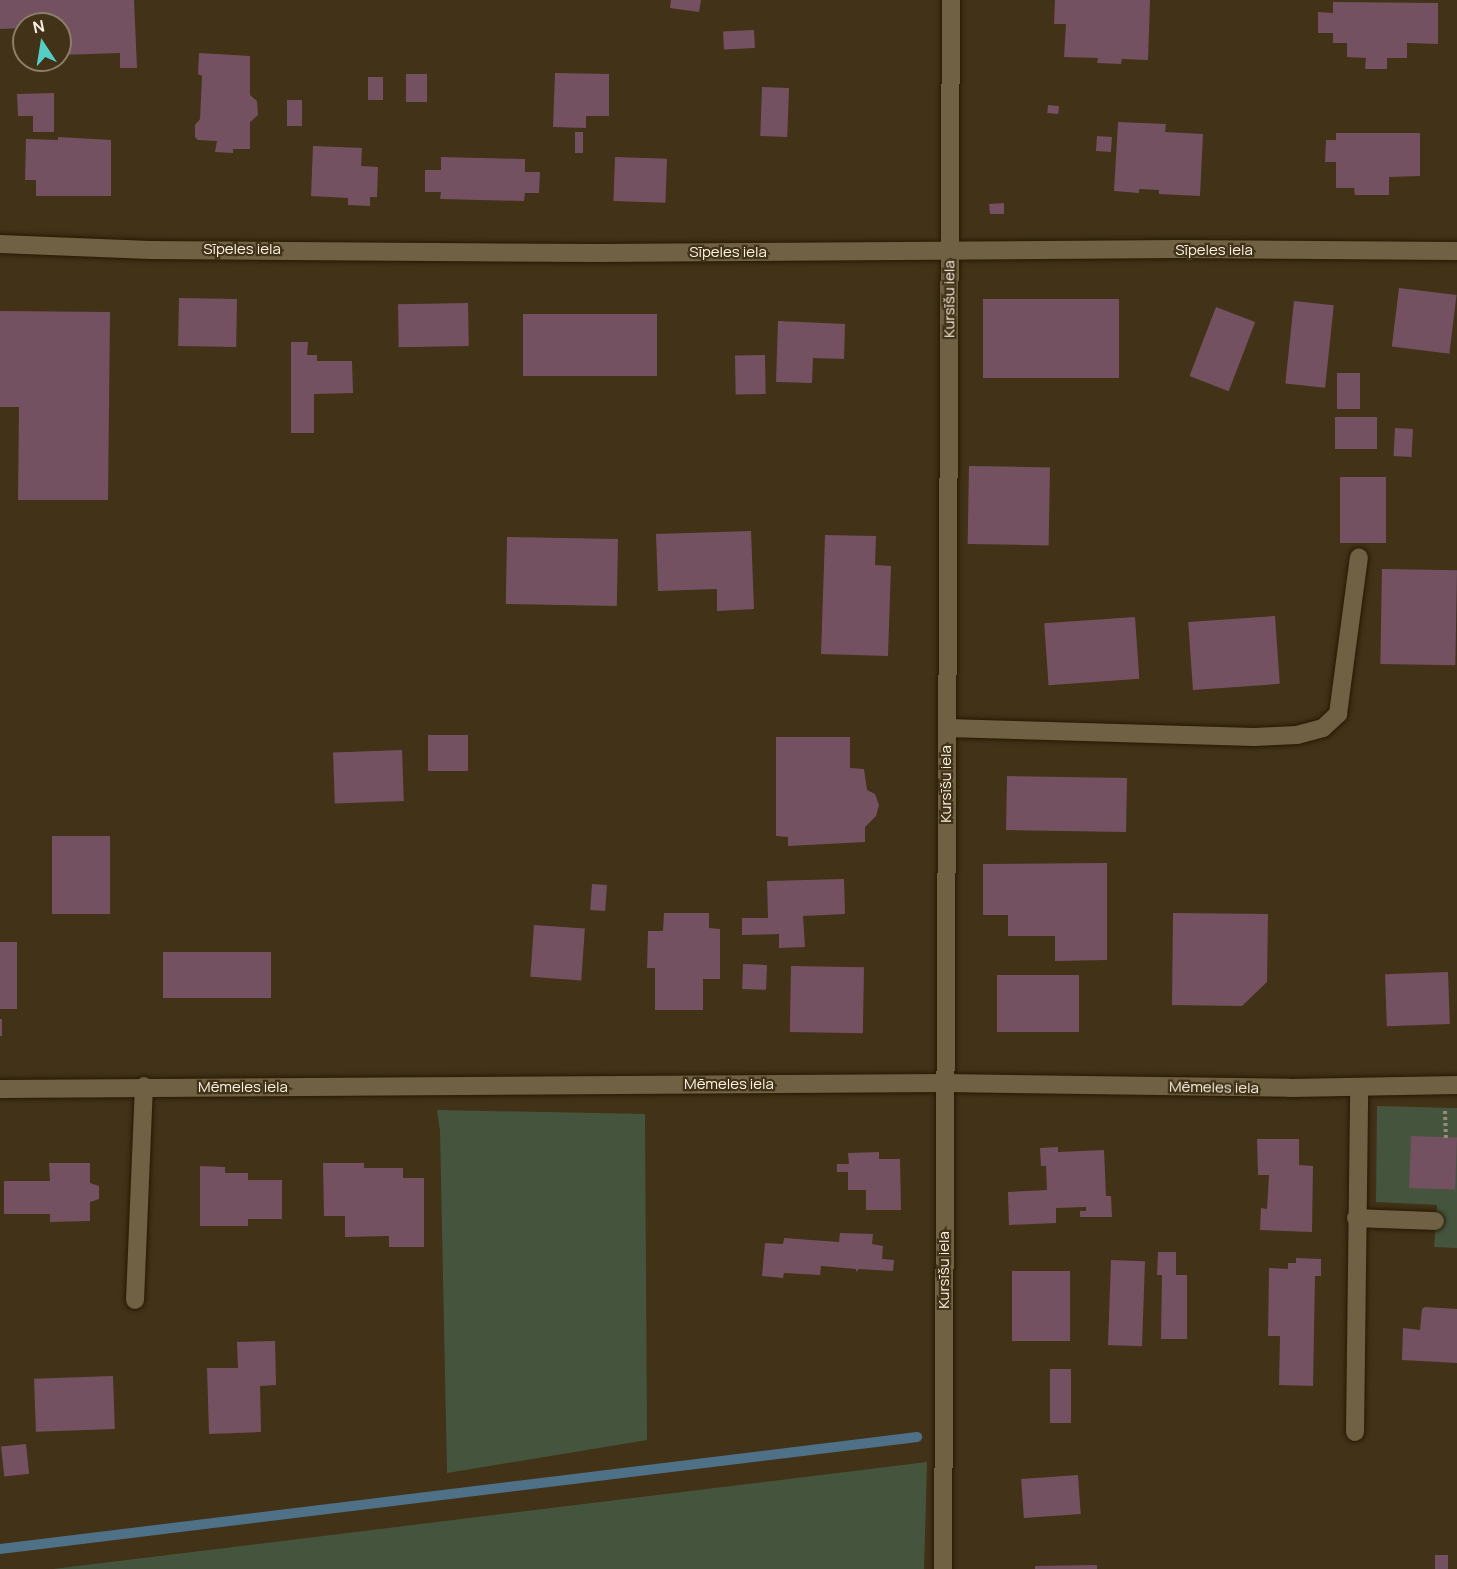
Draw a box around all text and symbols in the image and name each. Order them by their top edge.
north arrow [12,12,72,72]
text: N [31,14,47,38]
street label: Sīpeles iela [203,240,281,258]
street label: Sīpeles iela [1175,241,1253,259]
street label: Sīpeles iela [689,243,767,261]
street label: Kursīšu iela [940,260,958,338]
street label: Kursīšu iela [937,745,955,823]
street label: Mēmeles iela [684,1075,774,1093]
street label: Mēmeles iela [1169,1077,1259,1097]
street label: Mēmeles iela [198,1078,288,1096]
street label: Kursīšu iela [935,1231,953,1309]

